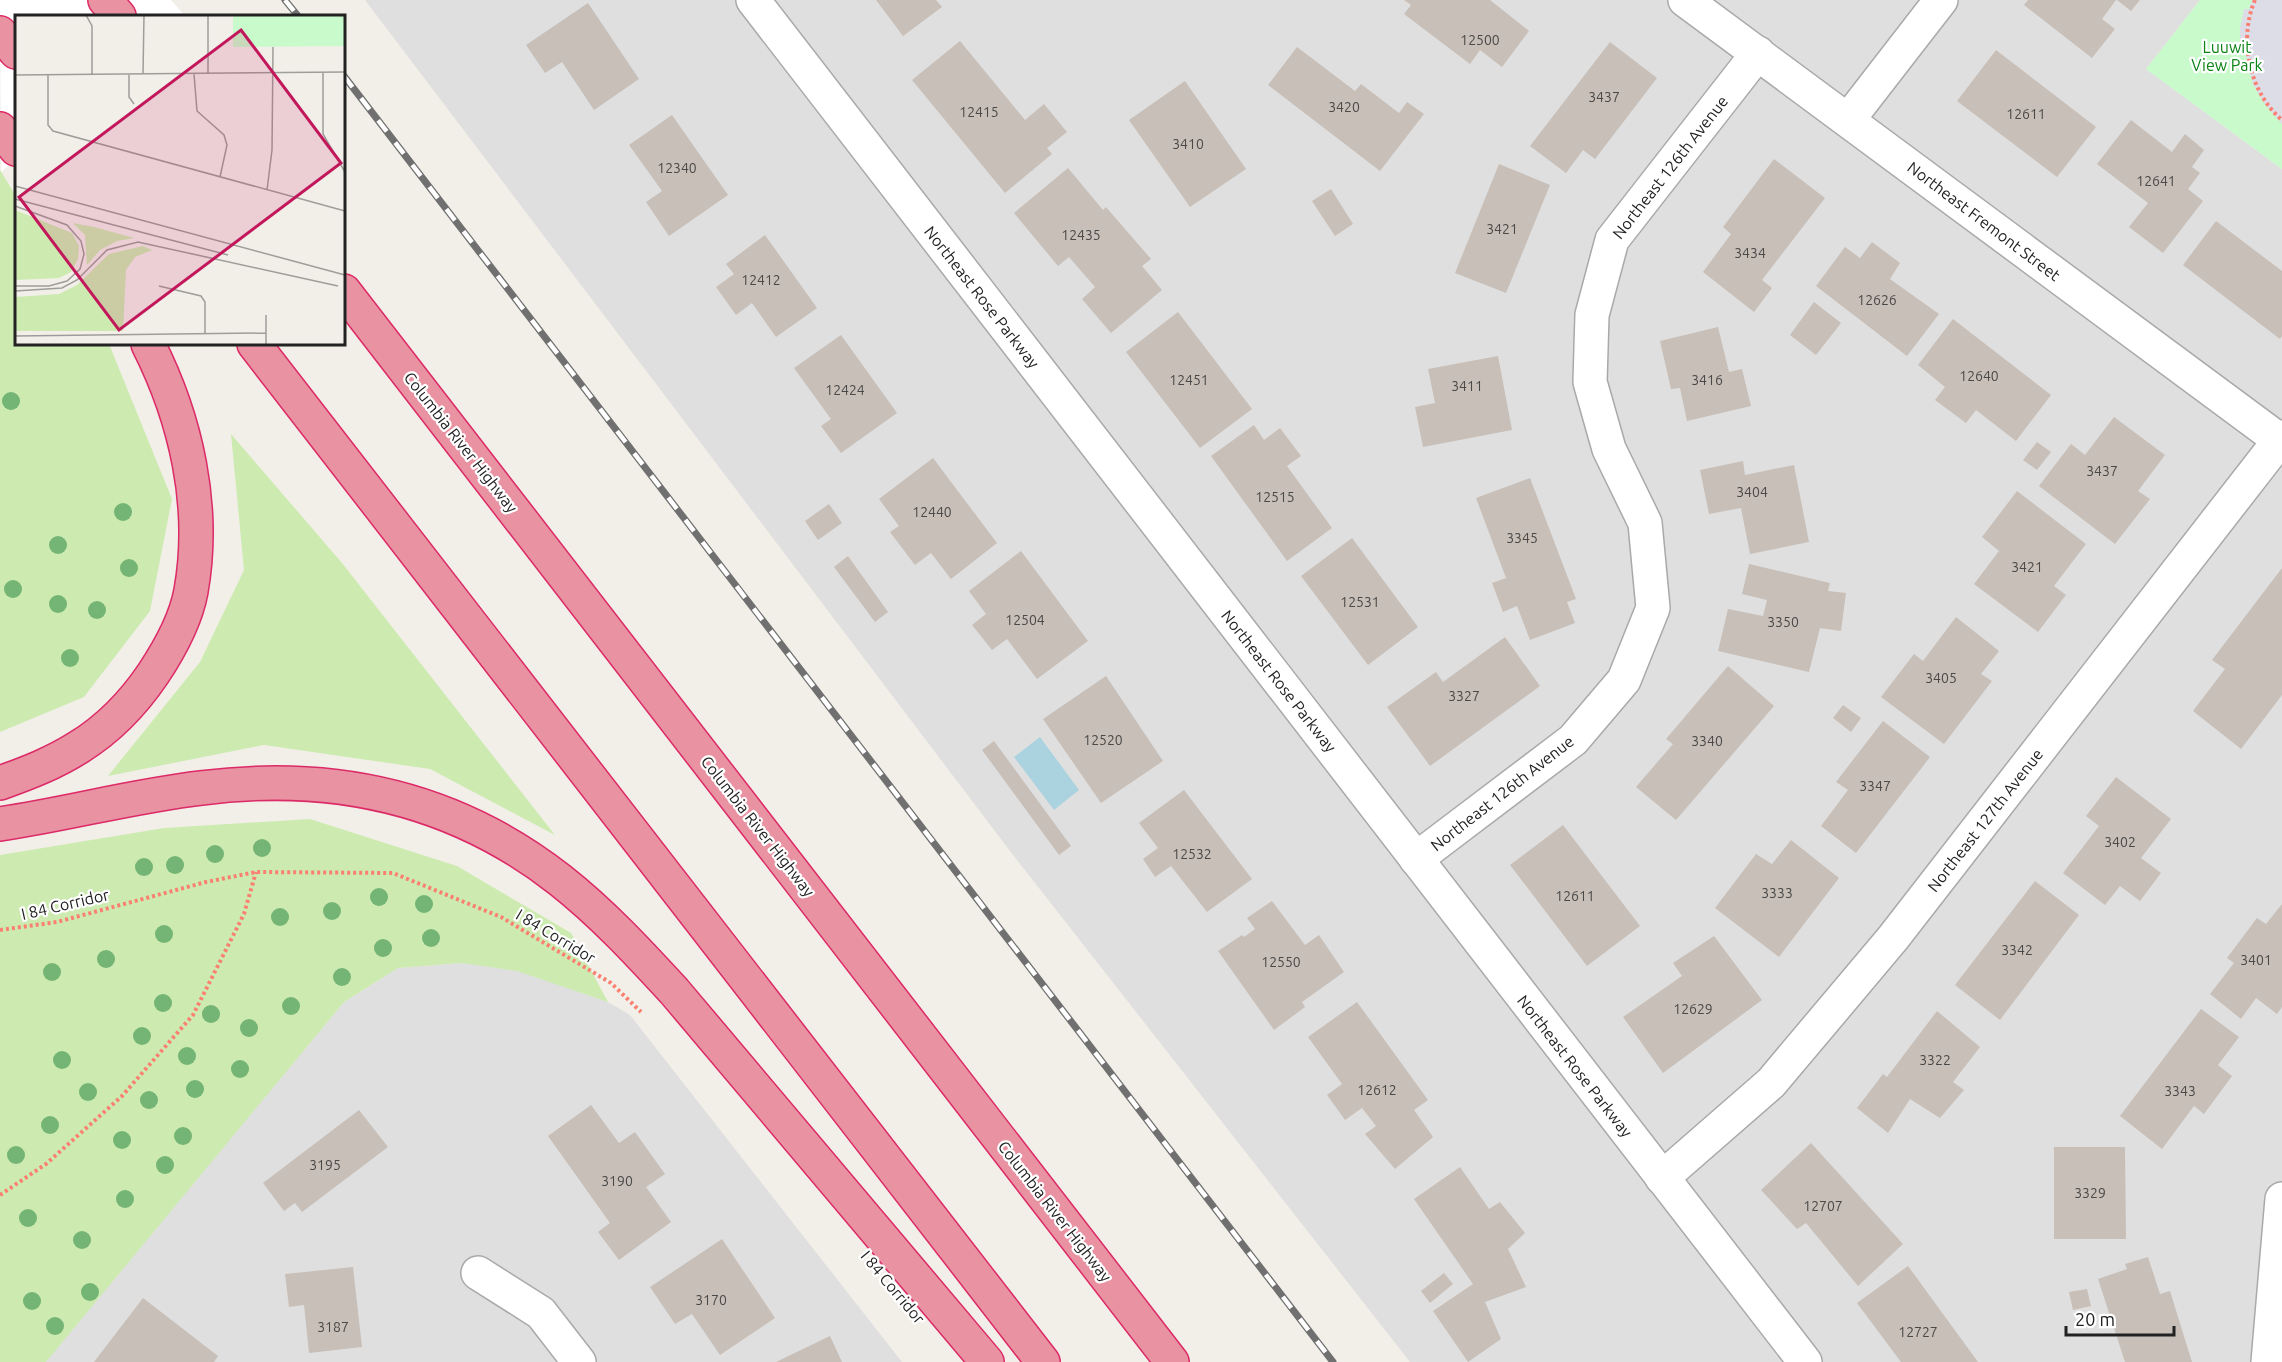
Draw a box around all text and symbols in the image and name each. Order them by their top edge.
inset map [15,15,345,345]
house number: 12500 [1460,32,1500,48]
park label: Luuwit View Park [2191,38,2263,74]
house number: 3437 [1588,89,1620,105]
street label: Northeast 126th Avenue [1609,92,1731,242]
house number: 3420 [1328,99,1360,115]
house number: 12415 [959,104,999,120]
house number: 12611 [2006,106,2046,122]
house number: 3410 [1172,136,1204,152]
street label: Northeast Fremont Street [1904,158,2064,285]
house number: 12340 [657,160,697,176]
house number: 12641 [2136,173,2176,189]
house number: 3421 [1486,221,1518,237]
street label: Northeast Rose Parkway [921,222,1043,372]
house number: 12435 [1061,227,1101,243]
house number: 3434 [1734,245,1766,261]
house number: 12412 [741,272,781,288]
house number: 12626 [1857,292,1897,308]
street label: Columbia River Highway [401,368,522,516]
house number: 12640 [1959,368,1999,384]
house number: 12451 [1169,372,1209,388]
house number: 3416 [1691,372,1723,388]
house number: 3411 [1451,378,1483,394]
house number: 12424 [825,382,865,398]
house number: 3437 [2086,463,2118,479]
house number: 3404 [1736,484,1768,500]
house number: 12515 [1255,489,1295,505]
house number: 12440 [912,504,952,520]
house number: 3345 [1506,530,1538,546]
house number: 3421 [2011,559,2043,575]
house number: 12531 [1340,594,1380,610]
street label: Northeast Rose Parkway [1218,606,1340,756]
house number: 12504 [1005,612,1045,628]
house number: 3350 [1767,614,1799,630]
house number: 3405 [1925,670,1957,686]
house number: 3327 [1448,688,1480,704]
house number: 12520 [1083,732,1123,748]
street label: Northeast 126th Avenue [1427,732,1577,854]
house number: 3340 [1691,733,1723,749]
street label: Northeast 127th Avenue [1924,745,2046,895]
street label: Columbia River Highway [698,752,819,900]
house number: 3347 [1859,778,1891,794]
house number: 3402 [2104,834,2136,850]
house number: 12532 [1172,846,1212,862]
street label: I 84 Corridor [19,885,111,923]
house number: 3333 [1761,885,1793,901]
house number: 12611 [1555,888,1595,904]
street label: I 84 Corridor [513,905,599,967]
house number: 3342 [2001,942,2033,958]
house number: 3401 [2240,952,2272,968]
house number: 12550 [1261,954,1301,970]
street label: Northeast Rose Parkway [1514,991,1636,1141]
house number: 12629 [1673,1001,1713,1017]
house number: 3322 [1919,1052,1951,1068]
house number: 12612 [1357,1082,1397,1098]
house number: 3343 [2164,1083,2196,1099]
street label: Columbia River Highway [995,1137,1116,1285]
house number: 3195 [309,1157,341,1173]
house number: 3190 [601,1173,633,1189]
house number: 3329 [2074,1185,2106,1201]
house number: 12707 [1803,1198,1843,1214]
street label: I 84 Corridor [857,1247,929,1327]
house number: 3170 [695,1292,727,1308]
scale bar [2066,1299,2174,1337]
text: 20 m [2075,1309,2115,1329]
house number: 3187 [317,1319,349,1335]
house number: 12727 [1898,1324,1938,1340]

